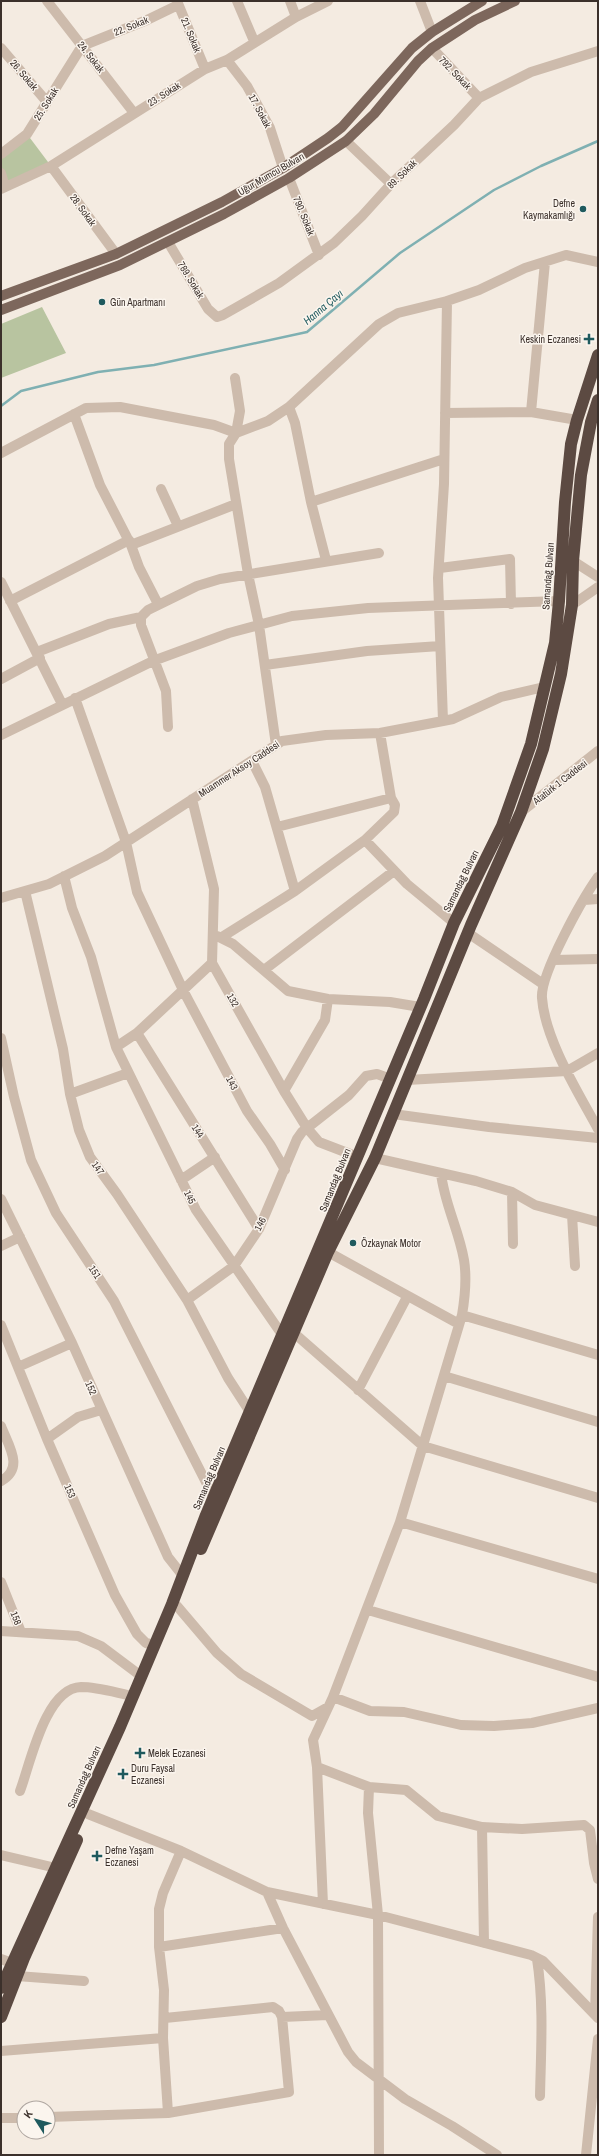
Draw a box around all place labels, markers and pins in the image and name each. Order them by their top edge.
place label: Defne Kaymakamlığı [523,197,575,222]
marker: Defne Kaymakamlığı [578,204,588,214]
place label: Gün Apartmanı [110,296,165,309]
marker: Gün Apartmanı [97,297,107,307]
place label: Keskin Eczanesi [520,333,581,346]
marker: Keskin Eczanesi [584,334,594,344]
place label: Özkaynak Motor [361,1237,421,1250]
marker: Özkaynak Motor [348,1238,358,1248]
place label: Melek Eczanesi [148,1747,206,1760]
marker: Melek Eczanesi [135,1748,145,1758]
place label: Duru Faysal Eczanesi [131,1762,175,1787]
marker: Duru Faysal Eczanesi [118,1769,128,1779]
place label: Defne Yaşam Eczanesi [105,1844,154,1869]
marker: Defne Yaşam Eczanesi [92,1851,102,1861]

